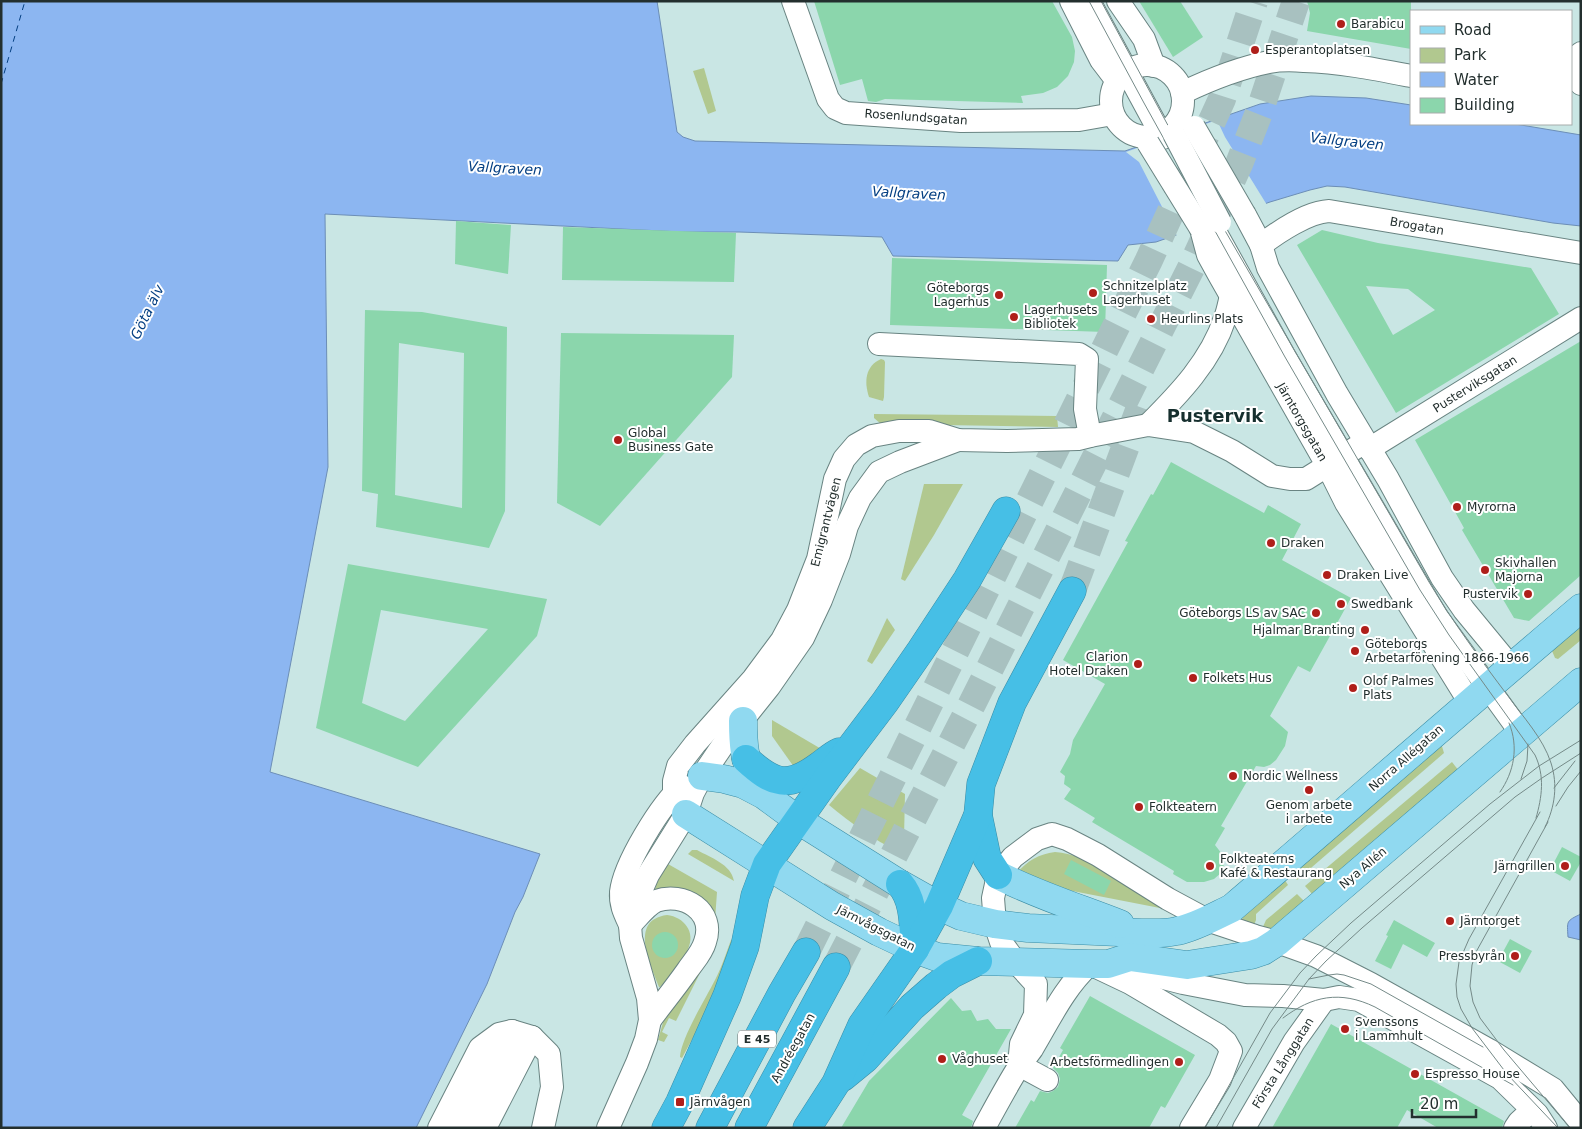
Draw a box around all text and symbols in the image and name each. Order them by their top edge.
legend [1410,10,1572,125]
place label: Barabicu [1351,17,1404,31]
marker: Barabicu [1335,18,1347,30]
text: Road [1454,21,1492,39]
place label: Esperantoplatsen [1265,43,1370,57]
marker: Esperantoplatsen [1249,44,1261,56]
text: Park [1454,46,1487,64]
text: Water [1454,71,1499,89]
text: Building [1454,96,1515,114]
street label: Rosenlundsgatan [864,106,968,128]
water label: Vallgraven [1309,129,1385,153]
water label: Vallgraven [468,158,542,178]
water label: Vallgraven [872,183,946,203]
street label: Brogatan [1389,214,1445,238]
place label: Schnitzelplatz Lagerhuset [1103,279,1187,307]
water label: Göta älv [127,281,167,342]
place label: Göteborgs Lagerhus [927,281,989,309]
marker: Schnitzelplatz Lagerhuset [1087,287,1099,299]
marker: Göteborgs Lagerhus [993,289,1005,301]
place label: Lagerhusets Bibliotek [1024,303,1098,331]
marker: Lagerhusets Bibliotek [1008,311,1020,323]
place label: Heurlins Plats [1161,312,1243,326]
marker: Heurlins Plats [1145,313,1157,325]
street label: Pusterviksgatan [1431,353,1519,415]
street label: Järntorgsgatan [1273,379,1330,464]
district label: Pustervik [1167,405,1264,426]
place label: Global Business Gate [628,426,713,454]
marker: Global Business Gate [612,434,624,446]
street label: Emigrantvägen [808,476,844,568]
place label: Myrorna [1467,500,1516,514]
marker: Myrorna [1451,501,1463,513]
place label: Draken [1281,536,1324,550]
marker: Draken [1265,537,1277,549]
place label: Skivhallen Majorna [1495,556,1557,584]
marker: Skivhallen Majorna [1479,564,1491,576]
place label: Draken Live [1337,568,1408,582]
marker: Draken Live [1321,569,1333,581]
place label: Pustervik [1463,587,1518,601]
marker: Pustervik [1522,588,1534,600]
place label: Swedbank [1351,597,1413,611]
marker: Swedbank [1335,598,1347,610]
place label: Göteborgs LS av SAC [1179,606,1306,620]
marker: Göteborgs LS av SAC [1310,607,1322,619]
place label: Hjalmar Branting [1253,623,1355,637]
marker: Hjalmar Branting [1359,624,1371,636]
place label: Göteborgs Arbetarförening 1866-1966 [1365,637,1529,665]
marker: Göteborgs Arbetarförening 1866-1966 [1349,645,1361,657]
place label: Clarion Hotel Draken [1049,650,1128,678]
marker: Clarion Hotel Draken [1132,658,1144,670]
place label: Folkets Hus [1203,671,1272,685]
marker: Folkets Hus [1187,672,1199,684]
place label: Olof Palmes Plats [1363,674,1434,702]
marker: Olof Palmes Plats [1347,682,1359,694]
street label: Norra Allégatan [1366,722,1446,794]
place label: Nordic Wellness [1243,769,1338,783]
marker: Nordic Wellness [1227,770,1239,782]
marker: Genom arbete i arbete [1303,784,1315,796]
place label: Genom arbete i arbete [1266,798,1352,826]
place label: Folkteatern [1149,800,1217,814]
marker: Folkteatern [1133,801,1145,813]
street label: Nya Allén [1337,844,1389,892]
place label: Folkteaterns Kafé & Restaurang [1220,852,1332,880]
place label: Järngrillen [1493,859,1555,873]
marker: Folkteaterns Kafé & Restaurang [1204,860,1216,872]
marker: Järngrillen [1559,860,1571,872]
street label: Järnvågsgatan [834,902,918,954]
place label: Järntorget [1459,914,1520,928]
marker: Järntorget [1444,915,1456,927]
place label: Pressbyrån [1439,949,1505,963]
marker: Pressbyrån [1509,950,1521,962]
street label: Andréegatan [768,1011,818,1085]
street label: Första Långgatan [1249,1015,1317,1111]
place label: Svenssons i Lammhult [1355,1015,1423,1043]
marker: Svenssons i Lammhult [1339,1023,1351,1035]
road number: E 45 [738,1030,776,1048]
place label: Våghuset [952,1052,1008,1066]
marker: Våghuset [936,1053,948,1065]
place label: Arbetsförmedlingen [1050,1055,1169,1069]
marker: Arbetsförmedlingen [1173,1056,1185,1068]
place label: Espresso House [1425,1067,1520,1081]
marker: Espresso House [1409,1068,1421,1080]
scale bar [1412,1086,1476,1118]
place label: Järnvågen [689,1095,750,1109]
text: 20 m [1420,1095,1458,1113]
marker: Järnvågen [674,1096,686,1108]

